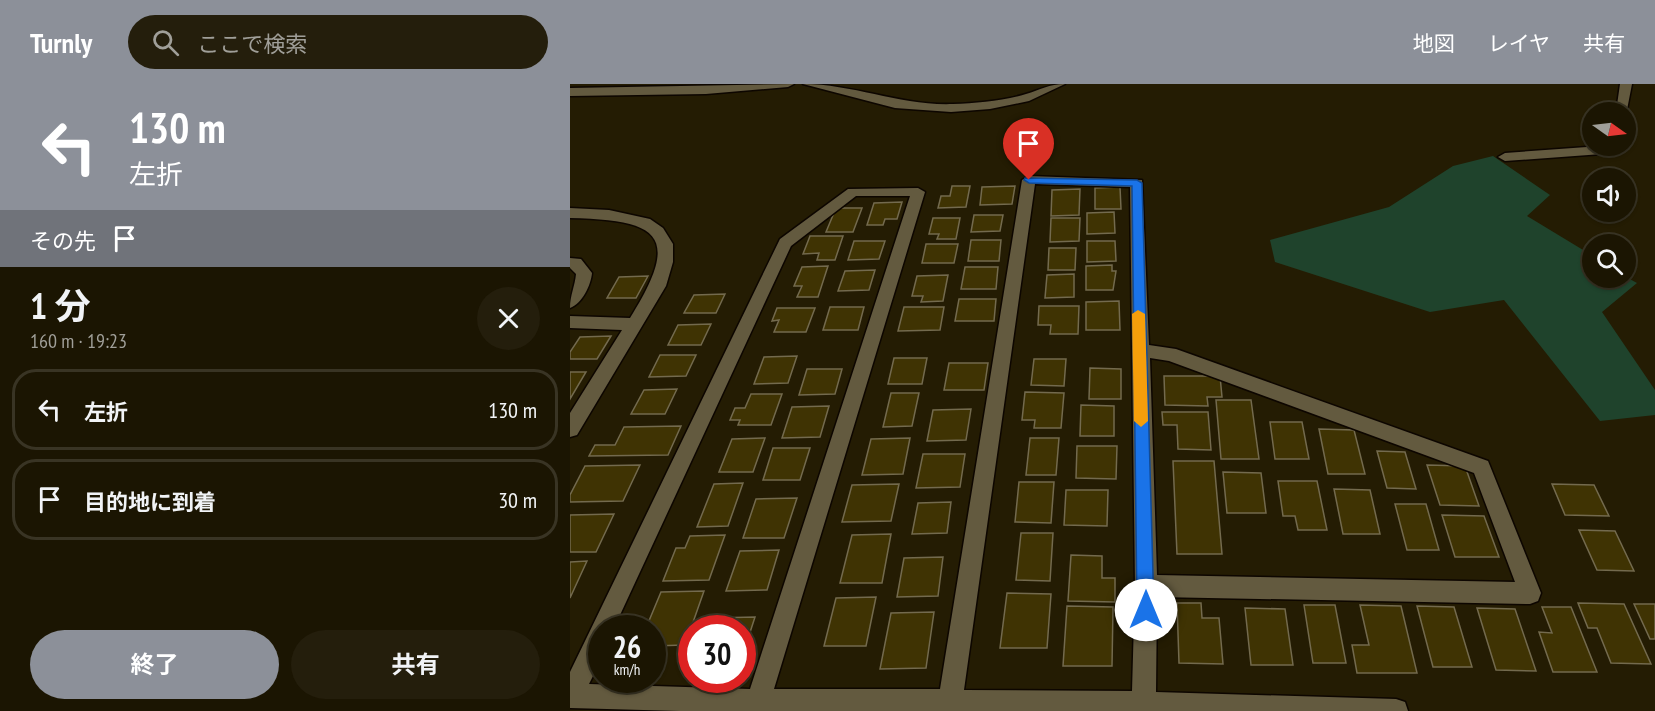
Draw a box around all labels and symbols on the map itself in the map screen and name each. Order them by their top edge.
north arrow [1582,102,1636,156]
pin [1003,118,1054,180]
position arrow [1114,578,1178,642]
speed limit sign: 30 [678,615,756,693]

